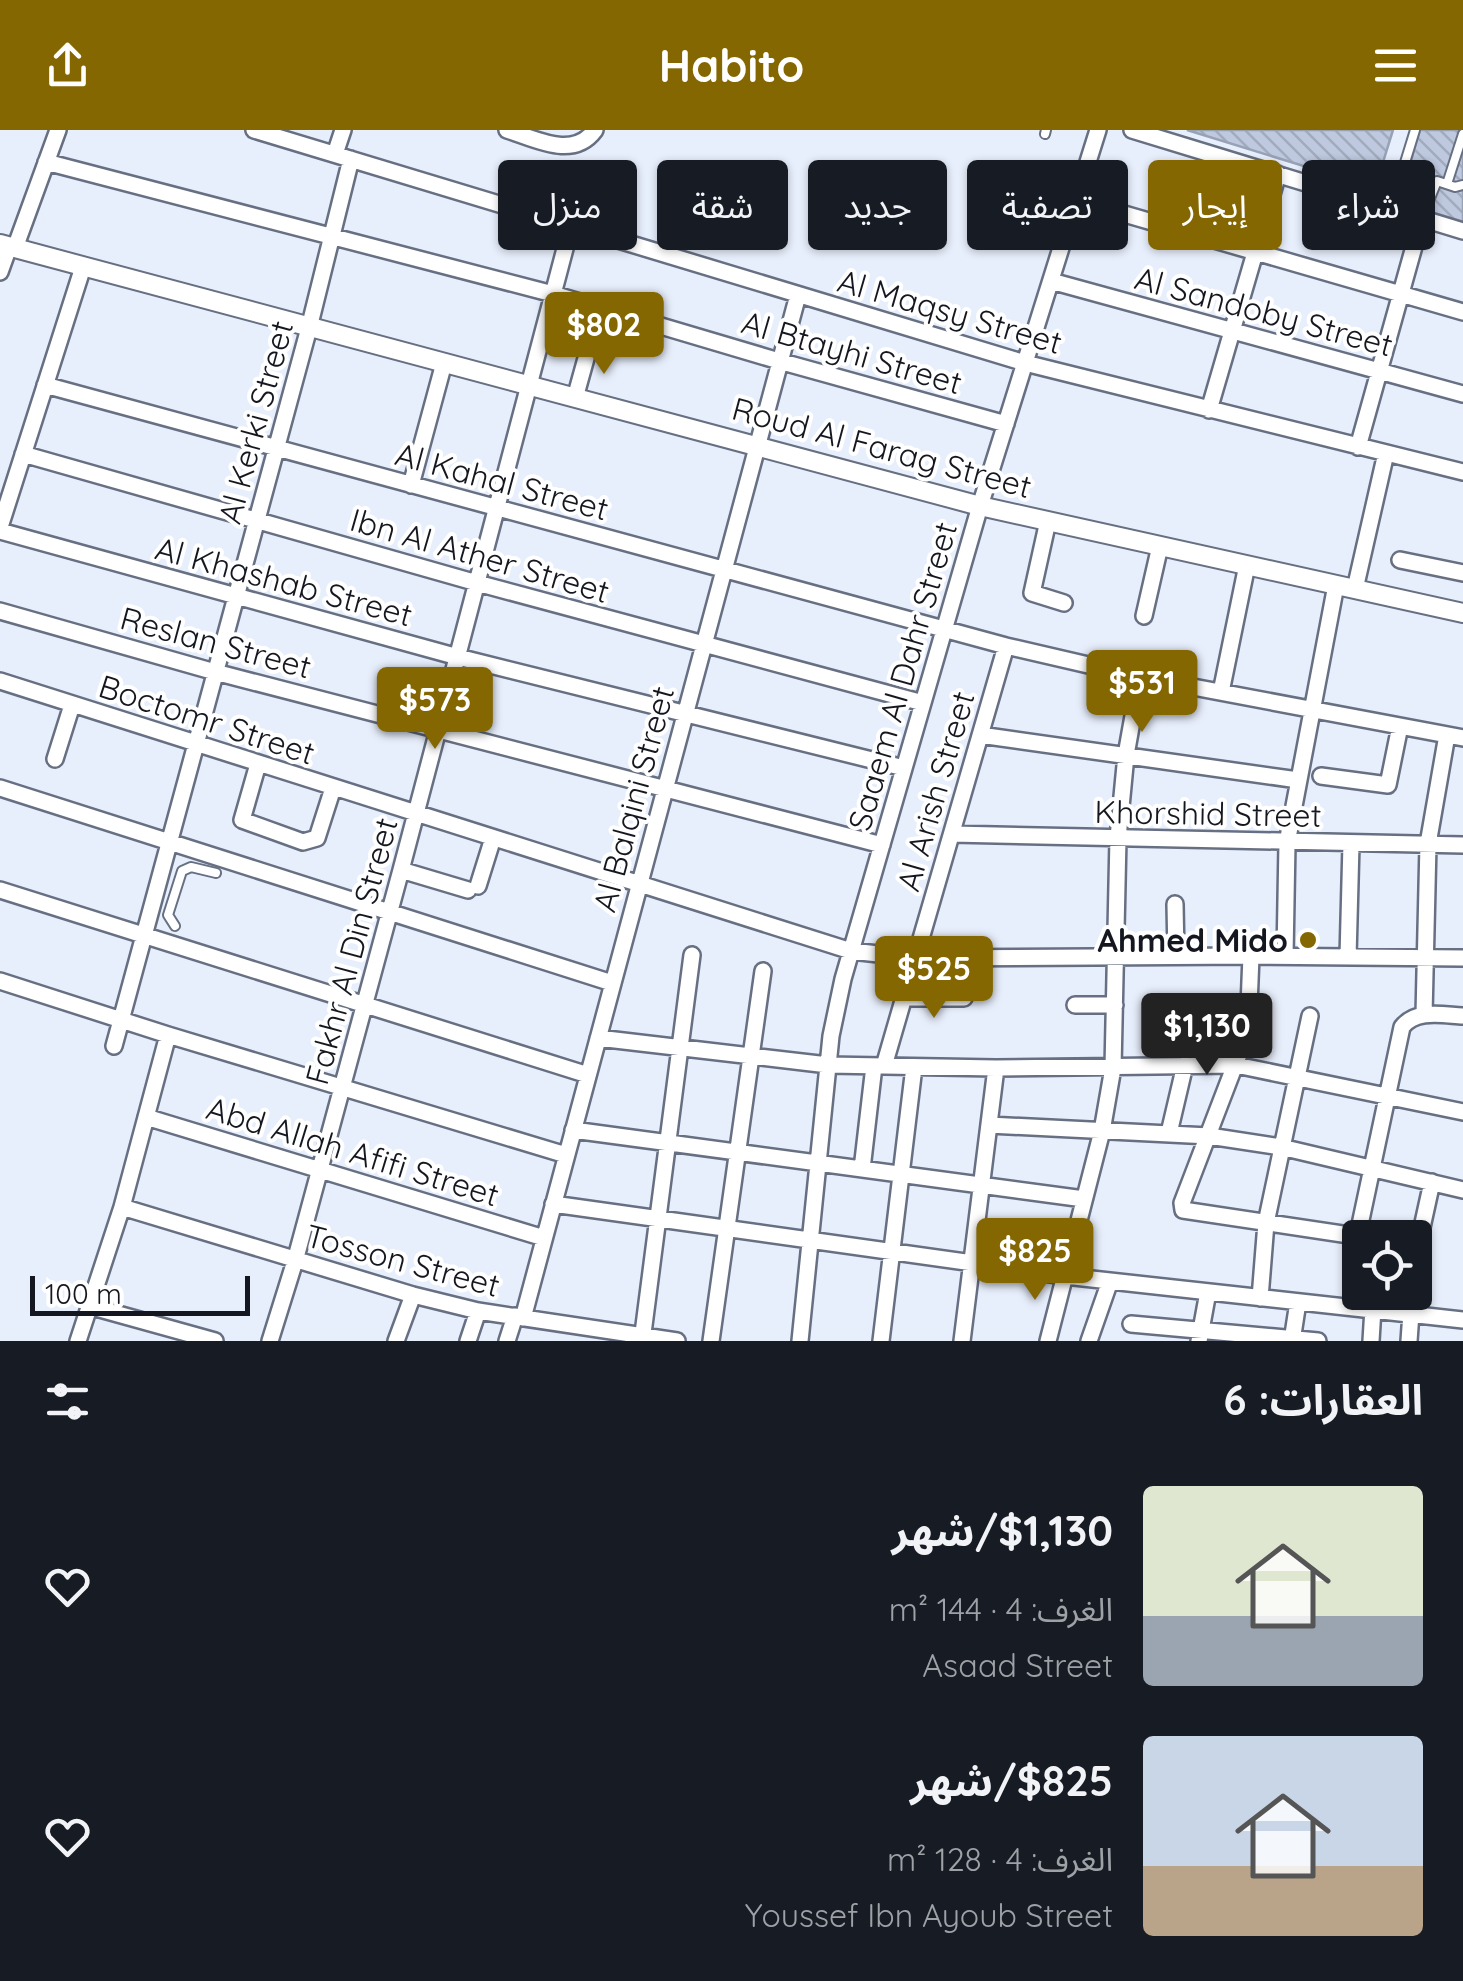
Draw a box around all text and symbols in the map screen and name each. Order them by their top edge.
text: Habito [659,37,804,93]
icon: share [40,38,95,93]
icon: menu [1368,38,1423,93]
chip: منزل [498,160,637,250]
chip: شقة [657,160,788,250]
chip: جديد [808,160,947,250]
chip: تصفية [967,160,1128,250]
chip: إيجار [1148,160,1282,250]
chip: شراء [1302,160,1435,250]
street label: Al Sandoby Street [1131,257,1397,365]
street label: Al Maqsy Street [833,260,1067,362]
pin: $802 [545,292,663,377]
street label: Al Btayhi Street [737,301,967,403]
text: $802 [567,304,641,344]
street label: Al Kerki Street [209,316,301,528]
street label: Roud Al Farag Street [728,388,1036,506]
street label: Al Kahal Street [391,433,613,529]
street label: Ibn Al Ather Street [346,499,614,611]
street label: Saaem Al Dahr Street [839,517,965,835]
street label: Al Khashab Street [151,527,417,635]
street label: Reslan Street [116,597,316,687]
pin: $531 [1083,650,1201,735]
text: $531 [1108,662,1176,702]
street label: Boctomr Street [94,665,320,773]
pin: $573 [376,667,494,752]
text: $573 [399,679,471,719]
street label: Al Balqini Street [584,682,682,916]
street label: Al Arish Street [887,686,983,896]
street label: Khorshid Street [1094,791,1322,835]
street label: Fakhr Al Din Street [296,813,406,1089]
place label: Ahmed Mido [1098,920,1288,960]
marker: Ahmed Mido [1297,929,1319,951]
pin: $525 [875,936,993,1021]
text: $525 [897,948,971,988]
pin: $1,130 [1126,993,1288,1078]
text: $1,130 [1163,1005,1251,1045]
street label: Abd Allah Afifi Street [202,1088,504,1214]
street label: Tosson Street [302,1215,504,1305]
pin: $825 [976,1218,1094,1303]
map controls [1342,1220,1432,1310]
button: locate [1342,1220,1432,1310]
text: $825 [998,1230,1072,1270]
scale bar [30,1271,250,1316]
text: 100 m [45,1276,122,1311]
text: العقارات: 6 [1223,1373,1423,1426]
icon: filters [40,1374,95,1429]
text: $1,130/شهر [892,1504,1113,1557]
icon: home [1223,1526,1343,1646]
icon: heart [40,1559,95,1614]
text: الغرف: 4 · 144 m² [889,1589,1113,1629]
text: Asaad Street [922,1645,1113,1685]
text: $825/شهر [910,1754,1113,1807]
icon: home [1223,1776,1343,1896]
icon: heart [40,1809,95,1864]
text: الغرف: 4 · 128 m² [887,1839,1113,1879]
text: Youssef Ibn Ayoub Street [745,1895,1113,1935]

